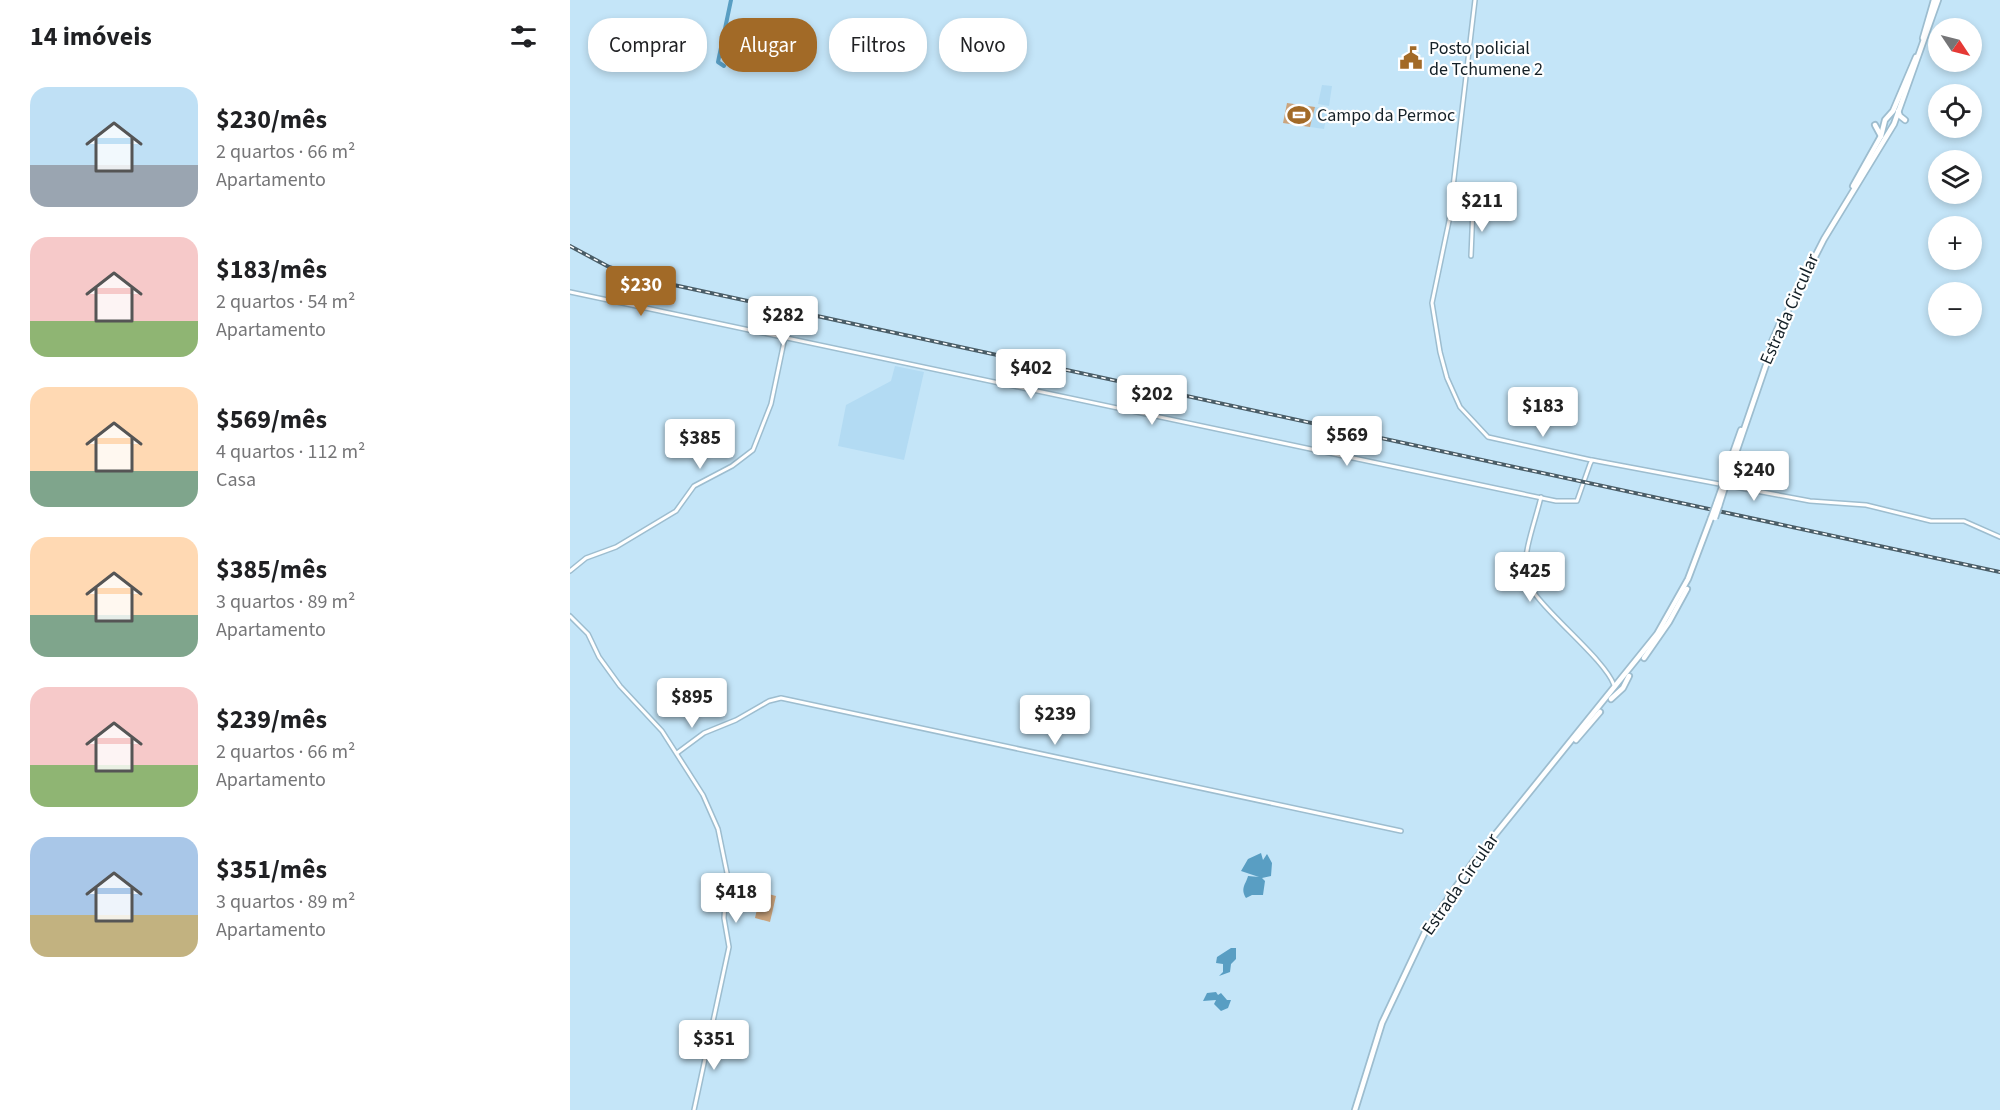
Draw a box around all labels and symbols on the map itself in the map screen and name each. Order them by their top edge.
north arrow [1928,18,1982,72]
place label: Posto policial de Tchumene 2 [1429,36,1543,82]
public building icon: Posto policial de Tchumene 2 [1398,45,1424,71]
sports icon: Campo da Permoc [1286,102,1312,128]
place label: Campo da Permoc [1317,103,1455,128]
pin: $211 [1446,182,1518,233]
street label: Estrada Circular [1754,249,1825,369]
pin: $230 [605,266,677,317]
pin: $282 [747,296,819,347]
pin: $402 [995,349,1067,400]
pin: $202 [1116,375,1188,426]
pin: $183 [1507,387,1579,438]
pin: $569 [1311,416,1383,467]
pin: $385 [664,419,736,470]
pin: $240 [1718,451,1790,502]
pin: $425 [1494,552,1566,603]
pin: $895 [656,678,728,729]
pin: $239 [1019,695,1091,746]
street label: Estrada Circular [1416,828,1505,940]
pin: $418 [700,873,772,924]
pin: $351 [678,1020,750,1071]

